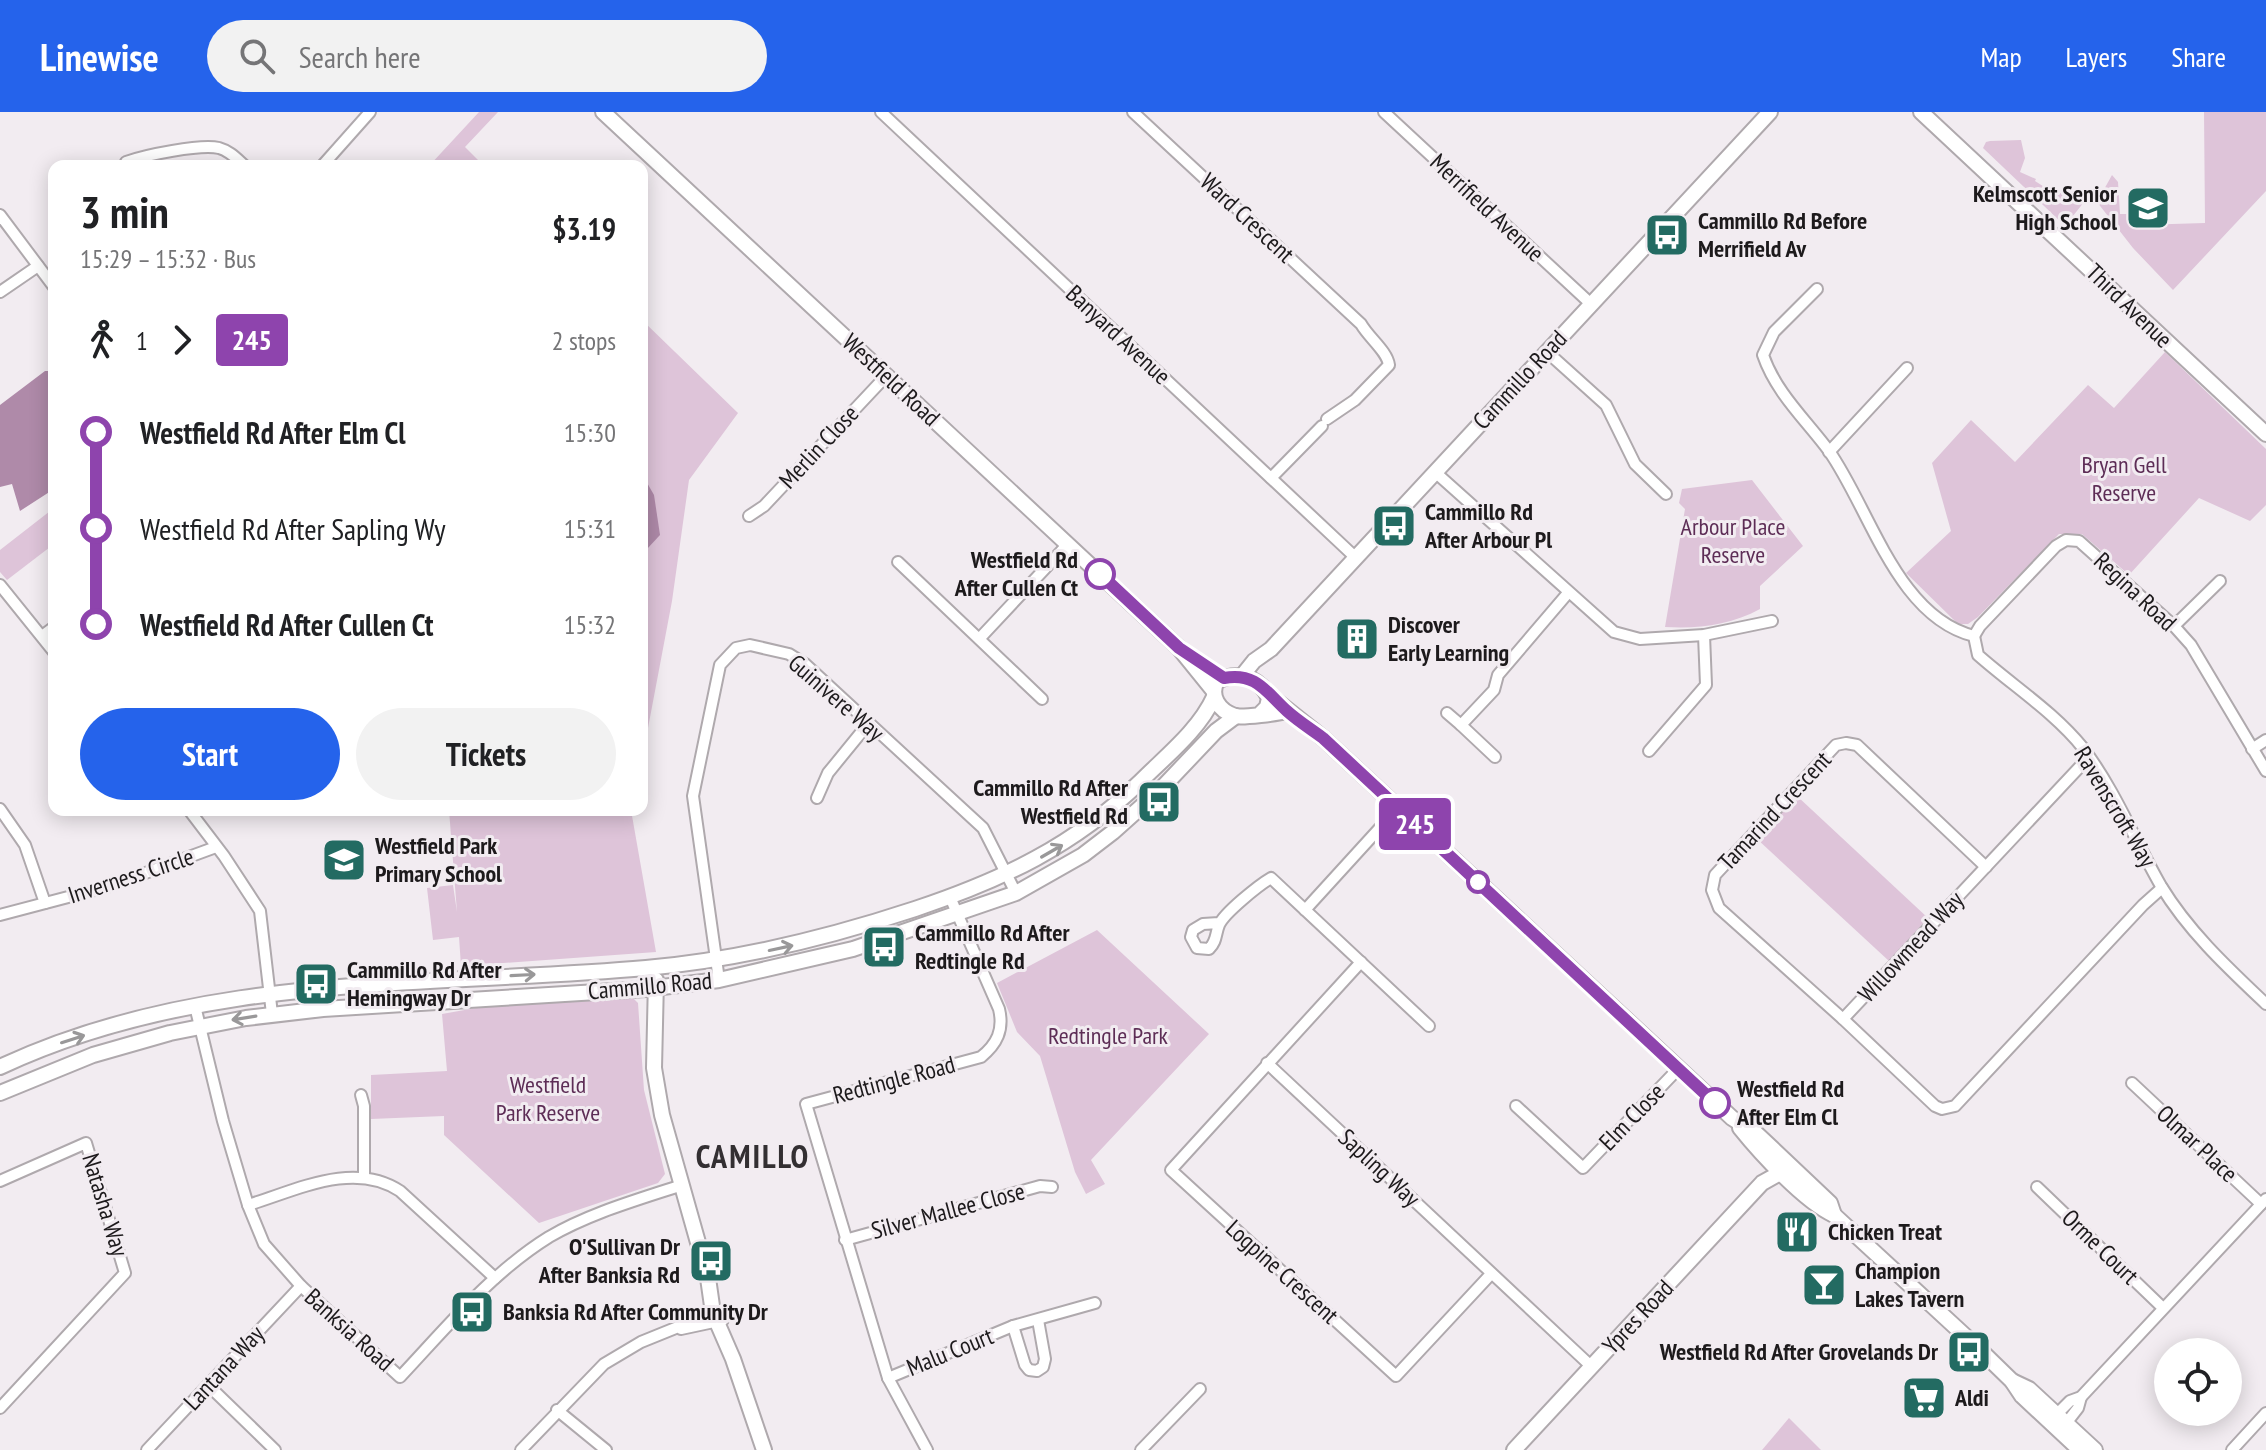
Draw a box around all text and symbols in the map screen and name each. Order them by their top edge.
search box [207,20,767,92]
text: Linewise [40,32,159,81]
icon: search [235,34,279,78]
text: Search here [299,37,421,76]
text: Map [1980,38,2022,75]
text: Layers [2066,38,2127,75]
text: Share [2171,38,2226,75]
street label: Merrifield Avenue [1424,147,1551,268]
street label: Ward Crescent [1194,166,1301,269]
place label: Kelmscott Senior High School [1973,178,2118,237]
text: 3 min [80,183,169,240]
school or university icon: Kelmscott Senior High School [2124,184,2172,232]
place label: Cammillo Rd Before Merrifield Av [1698,205,1867,264]
text: $3.19 [552,209,616,248]
bus stop icon: Cammillo Rd Before Merrifield Av [1643,211,1691,259]
text: 15:29 – 15:32 · Bus [80,242,256,275]
street label: Third Avenue [2080,257,2179,355]
street label: Banyard Avenue [1059,278,1177,391]
icon: walk [80,318,124,362]
icon: forward [160,318,204,362]
text: 245 [232,321,272,358]
text: 1 [136,324,148,357]
text: 2 stops [552,324,616,357]
street label: Cammillo Road [1466,324,1573,436]
street label: Westfield Road [836,327,947,433]
street label: Merlin Close [772,398,865,495]
text: Westfield Rd After Elm Cl [140,413,406,452]
text: 15:30 [564,416,616,449]
park label: Bryan Gell Reserve [2081,449,2167,508]
place label: Cammillo Rd After Arbour Pl [1424,496,1552,555]
bus stop icon: Cammillo Rd After Arbour Pl [1370,502,1418,550]
text: Westfield Rd After Sapling Wy [140,509,446,548]
park label: Arbour Place Reserve [1681,511,1785,570]
text: 15:31 [564,512,616,545]
place label: Westfield Rd After Cullen Ct [954,544,1078,603]
street label: Regina Road [2087,545,2183,638]
marker: Westfield Rd After Cullen Ct [1085,559,1115,589]
text: Westfield Rd After Cullen Ct [140,605,433,644]
text: 15:32 [564,608,616,641]
place label: Discover Early Learning [1388,609,1509,668]
building icon: Discover Early Learning [1333,615,1381,663]
street label: Guinivere Way [782,647,891,748]
button: Start [80,708,340,800]
button: Tickets [356,708,616,800]
street label: Ravenscroft Way [2067,741,2164,873]
street label: Tamarind Crescent [1712,744,1838,877]
place label: Cammillo Rd After Westfield Rd [973,772,1129,831]
bus stop icon: Cammillo Rd After Westfield Rd [1135,778,1183,826]
line badge: 245 [1369,798,1461,850]
text: 245 [1395,805,1435,842]
place label: Westfield Park Primary School [374,830,502,889]
school or university icon: Westfield Park Primary School [320,836,368,884]
street label: Inverness Circle [64,841,198,910]
one-way arrow [1039,843,1063,858]
unlabelled marker [1467,871,1489,893]
street label: Willowmead Way [1851,885,1970,1009]
place label: Cammillo Rd After Redtingle Rd [915,917,1071,976]
bus stop icon: Cammillo Rd After Redtingle Rd [860,923,908,971]
one-way arrow [768,939,794,954]
place label: Cammillo Rd After Hemingway Dr [347,954,503,1013]
bus stop icon: Cammillo Rd After Hemingway Dr [292,960,340,1008]
street label: Cammillo Road [587,965,713,1006]
one-way arrow [509,967,536,982]
one-way arrow [232,1011,257,1026]
park label: Redtingle Park [1048,1020,1169,1051]
one-way arrow [59,1031,85,1046]
street label: Redtingle Road [829,1048,958,1111]
park label: Westfield Park Reserve [496,1069,600,1128]
place label: Westfield Rd After Elm Cl [1736,1073,1844,1132]
street label: Elm Close [1592,1077,1671,1157]
marker: Westfield Rd After Elm Cl [1700,1088,1730,1118]
street label: Olmar Place [2150,1098,2244,1189]
street label: Sapling Way [1332,1122,1427,1213]
district label: CAMILLO [696,1135,810,1177]
street label: Natasha Way [75,1150,136,1260]
street label: Silver Mallee Close [868,1175,1028,1246]
street label: Orme Court [2055,1202,2146,1291]
restaurant icon: Chicken Treat [1773,1208,1821,1256]
street label: Logpine Crescent [1219,1213,1345,1331]
place label: Chicken Treat [1828,1216,1942,1247]
place label: O'Sullivan Dr After Banksia Rd [538,1231,681,1290]
bus stop icon: O'Sullivan Dr After Banksia Rd [687,1237,735,1285]
place label: Champion Lakes Tavern [1855,1255,1964,1314]
bar icon: Champion Lakes Tavern [1800,1261,1848,1309]
street label: Ypres Road [1595,1273,1680,1360]
street label: Banksia Road [298,1281,400,1378]
bus stop icon: Banksia Rd After Community Dr [448,1288,496,1336]
place label: Banksia Rd After Community Dr [503,1296,769,1327]
street label: Lantana Way [177,1319,271,1417]
street label: Malu Court [902,1320,998,1383]
bus stop icon: Westfield Rd After Grovelands Dr [1945,1328,1993,1376]
place label: Westfield Rd After Grovelands Dr [1659,1336,1939,1367]
map controls [2154,1338,2242,1426]
button: locate [2154,1338,2242,1426]
supermarket icon: Aldi [1900,1374,1948,1422]
place label: Aldi [1954,1382,1989,1413]

